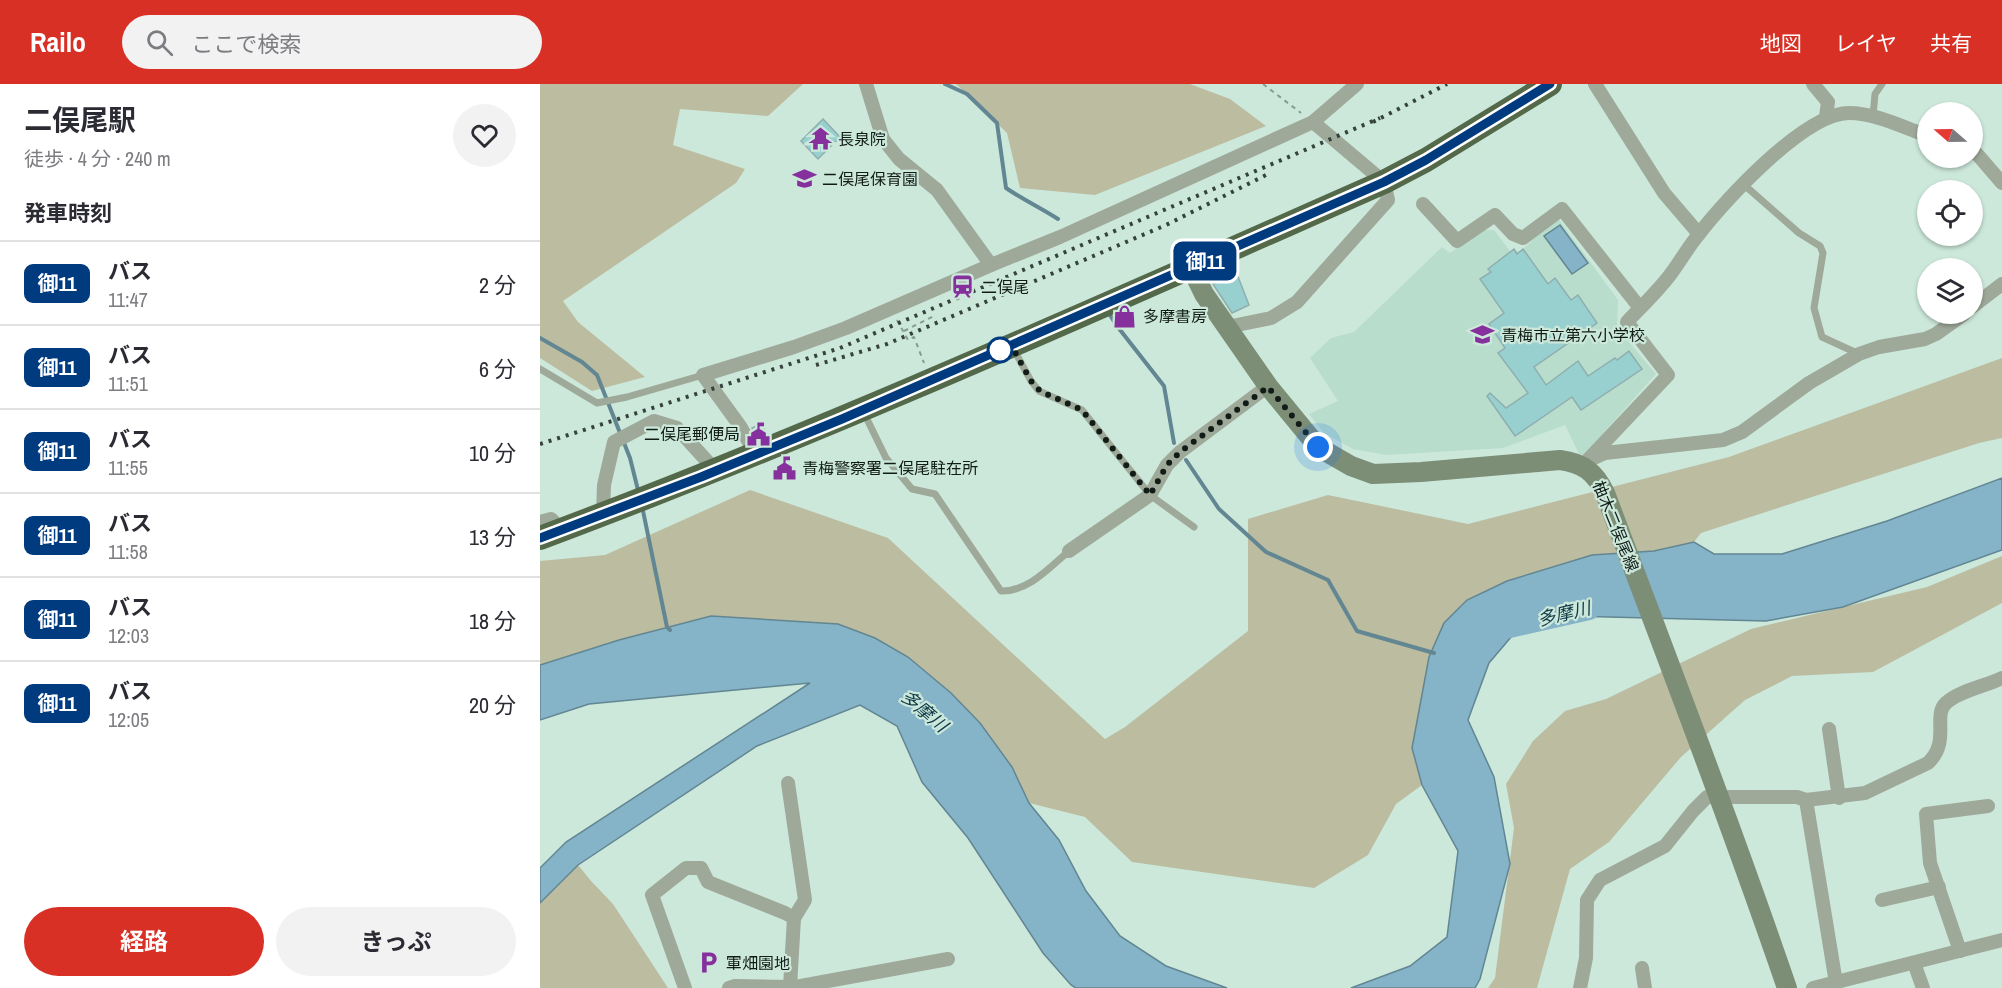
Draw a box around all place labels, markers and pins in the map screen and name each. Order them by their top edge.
temple icon: 長泉院 [807,126,833,152]
place label: 長泉院 [838,128,886,150]
school or university icon: 二俣尾保育園 [791,166,817,192]
place label: 二俣尾保育園 [822,168,918,190]
station icon: 二俣尾 [950,274,976,300]
place label: 二俣尾 [981,276,1029,298]
shop icon: 多摩書房 [1112,303,1138,329]
place label: 多摩書房 [1143,305,1207,327]
school or university icon: 青梅市立第六小学校 [1470,322,1496,348]
place label: 青梅市立第六小学校 [1501,324,1645,346]
unlabelled marker [987,337,1013,363]
public building icon: 二俣尾郵便局 [745,421,771,447]
place label: 二俣尾郵便局 [644,423,740,445]
public building icon: 青梅警察署二俣尾駐在所 [771,455,797,481]
place label: 青梅警察署二俣尾駐在所 [802,457,978,479]
parking icon: 軍畑園地 [695,950,721,976]
place label: 軍畑園地 [726,952,790,974]

